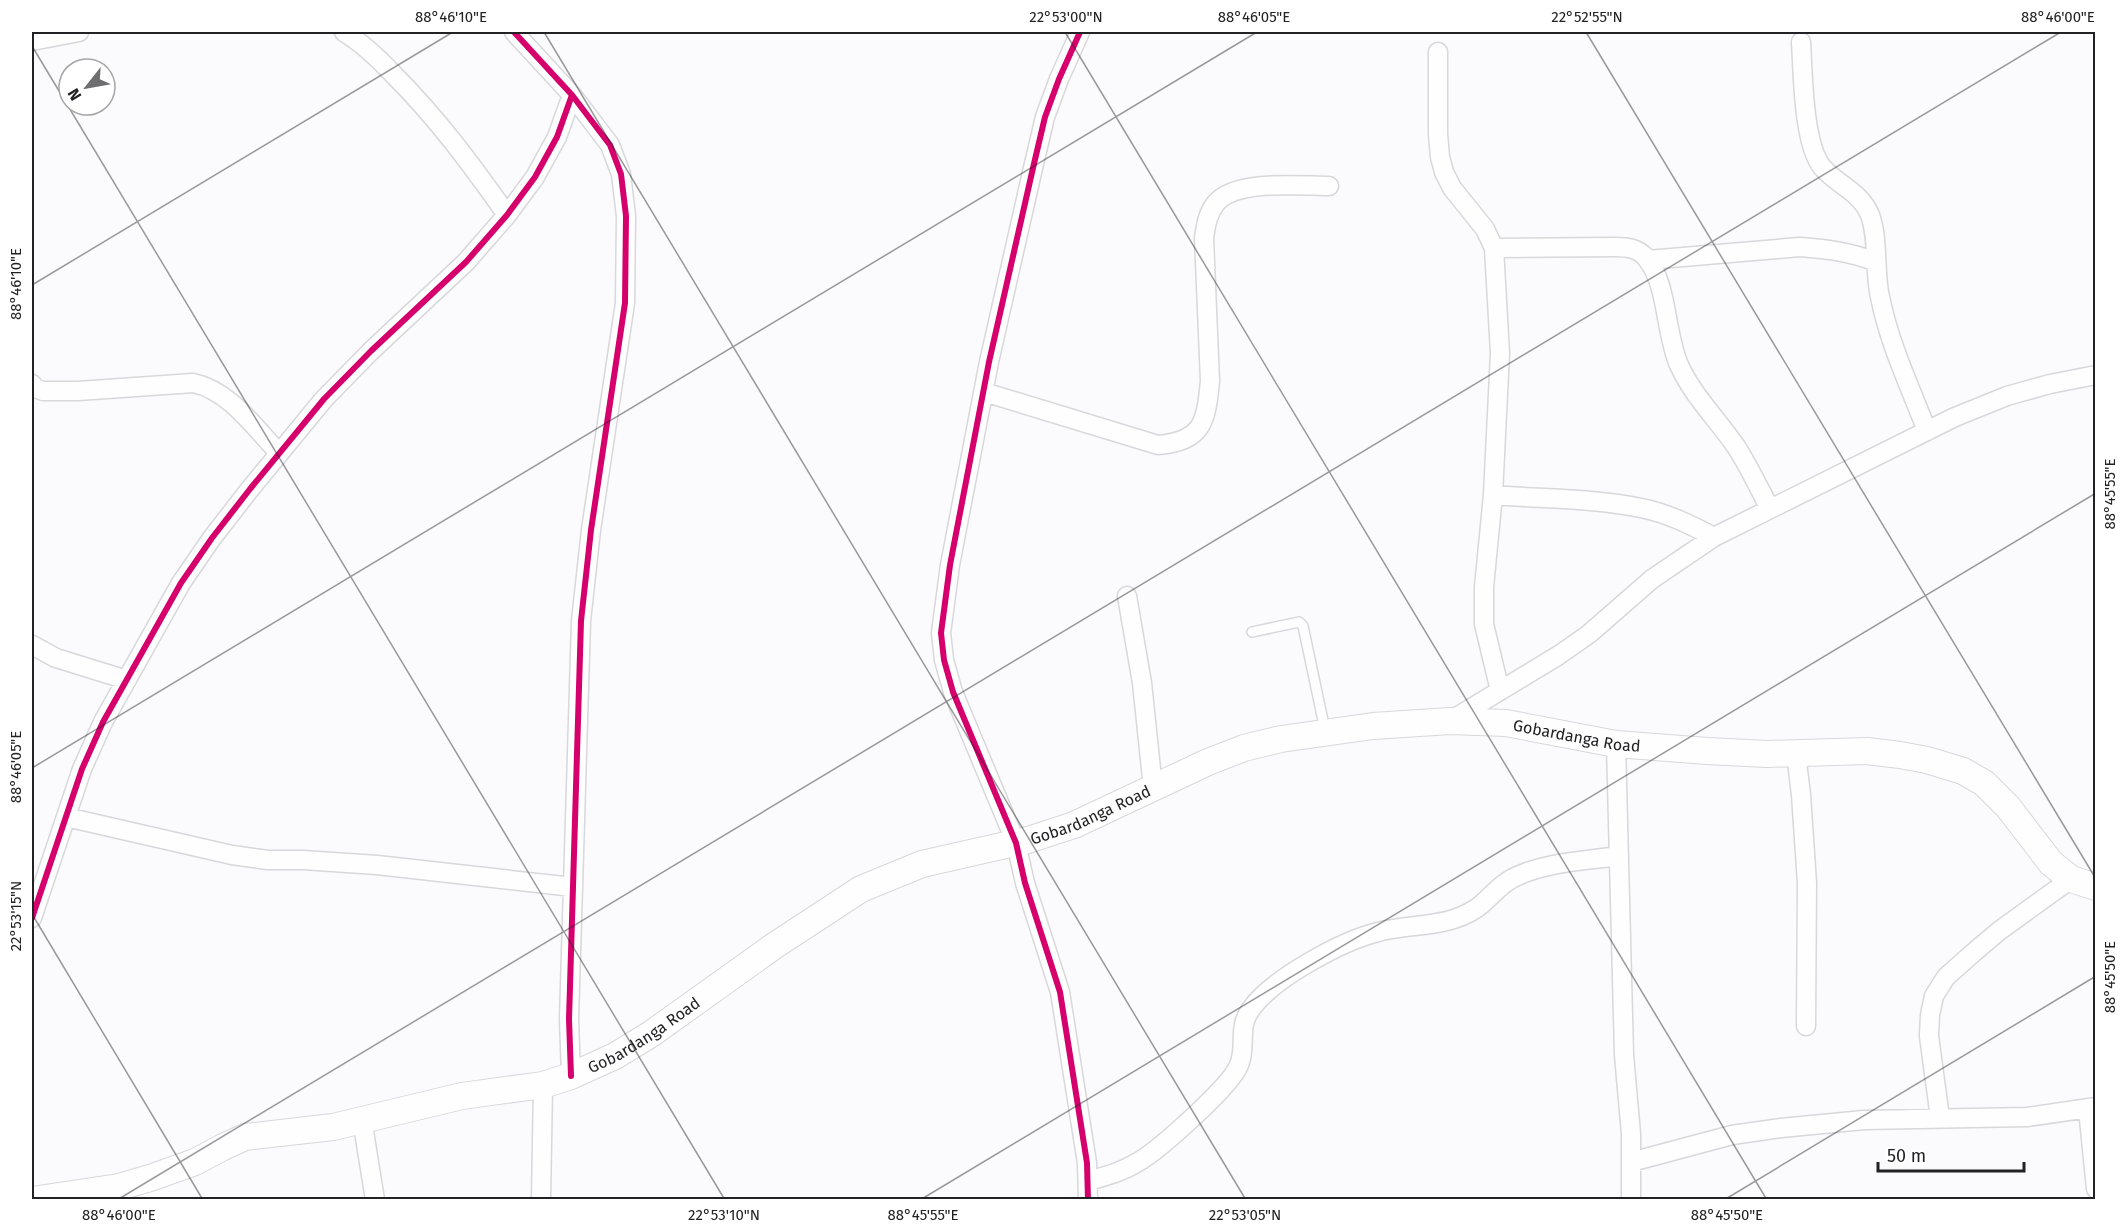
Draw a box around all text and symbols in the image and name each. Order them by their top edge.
text: 88°46'10"E [415,8,487,26]
text: 22°53'00"N [1029,8,1103,26]
text: 88°46'05"E [1218,8,1290,26]
text: 22°52'55"N [1551,8,1623,26]
text: 88°46'00"E [2021,8,2095,26]
north arrow [57,57,117,117]
text: N [64,85,85,104]
text: 88°46'10"E [7,248,25,320]
text: 88°45'55"E [2101,458,2119,530]
street label: Gobardanga Road [1512,716,1641,756]
text: 88°46'05"E [7,731,25,803]
street label: Gobardanga Road [1028,781,1154,849]
text: 22°53'15"N [7,881,25,951]
text: 88°45'50"E [2101,941,2119,1013]
street label: Gobardanga Road [585,993,704,1077]
scale bar [1878,1135,2024,1173]
text: 50 m [1887,1145,1926,1167]
text: 88°46'00"E [82,1206,156,1224]
text: 22°53'10"N [688,1206,760,1224]
text: 88°45'55"E [887,1206,959,1224]
text: 22°53'05"N [1209,1206,1281,1224]
text: 88°45'50"E [1691,1206,1763,1224]

